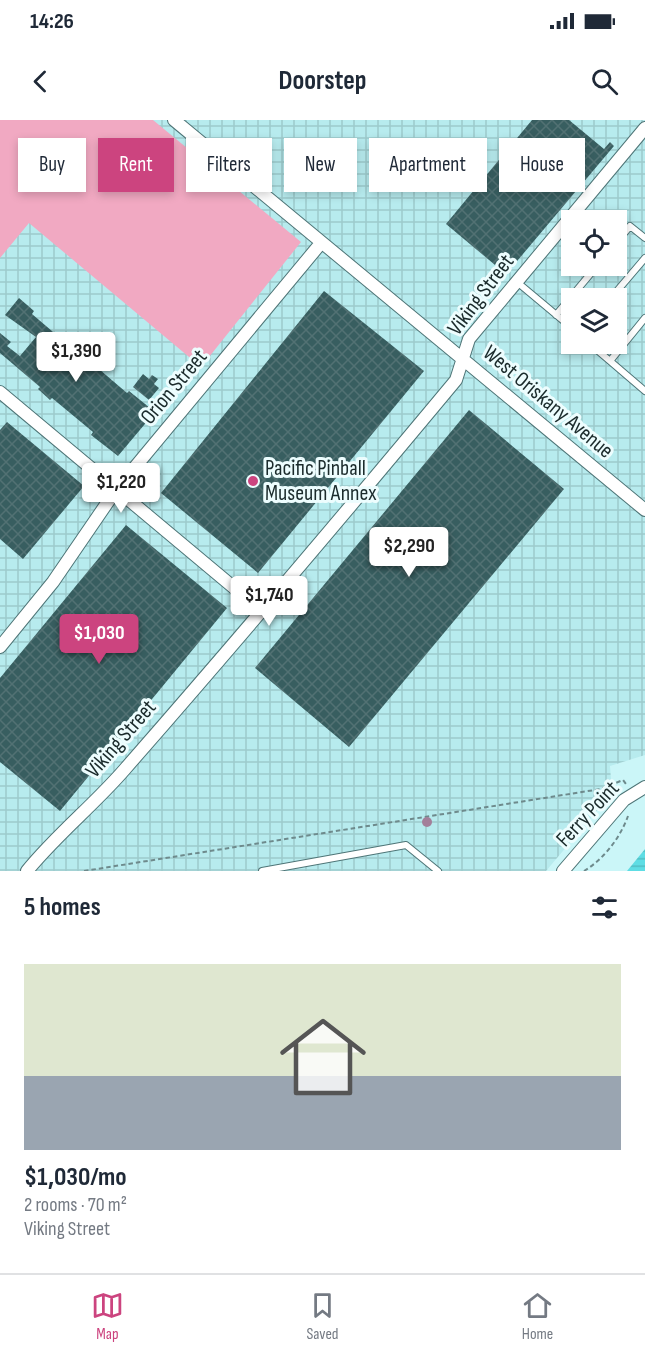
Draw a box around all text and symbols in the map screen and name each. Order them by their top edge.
text: 14:26 [30,8,74,35]
icon: back [24,65,57,98]
text: Doorstep [279,65,367,97]
icon: search [588,65,621,98]
chip: Buy [18,138,86,192]
chip: Rent [98,138,174,192]
chip: Filters [186,138,272,192]
chip: New [284,138,357,192]
chip: Apartment [369,138,487,192]
chip: House [499,138,585,192]
map controls [561,210,627,354]
button: locate [561,210,627,276]
street label: Viking Street [442,249,520,341]
button: layers [561,288,627,354]
pin: $1,390 [27,332,125,383]
text: $1,390 [50,339,102,363]
street label: West Oriskany Avenue [477,340,619,464]
street label: Orion Street [135,344,213,430]
place label: Pacific Pinball Museum Annex [265,455,377,507]
pin: $1,220 [72,463,170,514]
text: $1,220 [96,470,146,494]
marker: Pacific Pinball Museum Annex [246,474,260,488]
pin: $2,290 [360,527,458,578]
text: $2,290 [383,534,435,558]
pin: $1,740 [220,576,318,627]
text: $1,740 [245,583,293,607]
pin: $1,030 [50,614,148,665]
text: $1,030 [74,621,124,645]
street label: Viking Street [80,694,162,784]
street label: Ferry Point [551,775,626,853]
icon: filters [588,891,621,924]
text: 5 homes [24,892,101,923]
icon: home [269,1003,377,1111]
text: $1,030/mo [24,1162,127,1193]
text: 2 rooms · 70 m² [24,1193,127,1217]
text: Viking Street [24,1217,110,1241]
tab: Map [91,1289,124,1344]
tab: Saved [306,1289,339,1344]
tab: Home [521,1289,554,1344]

